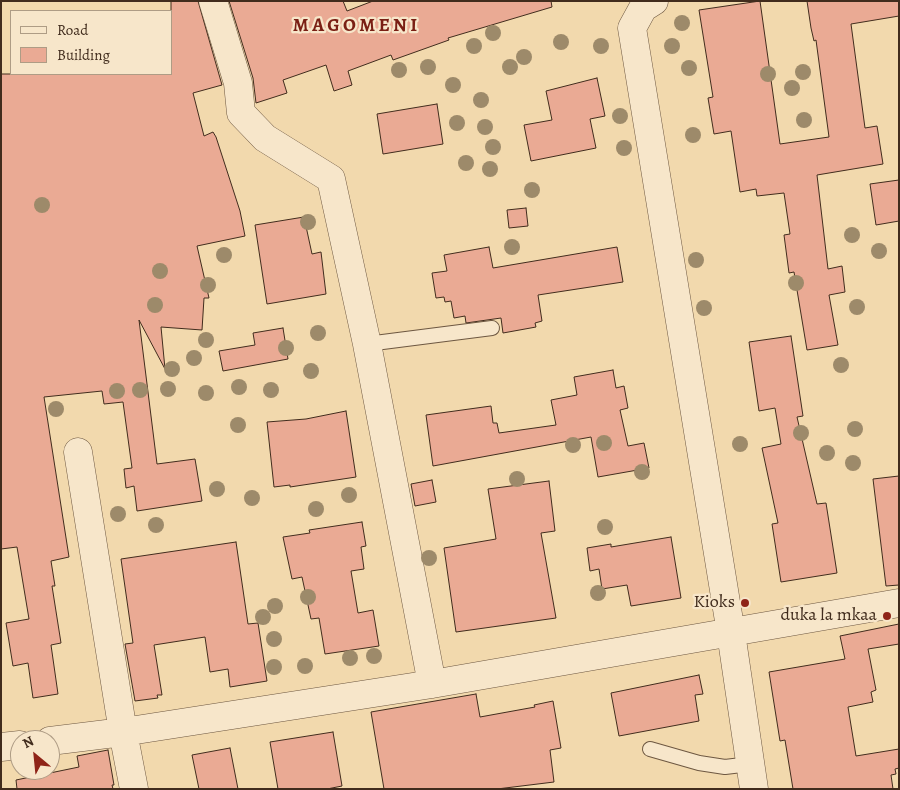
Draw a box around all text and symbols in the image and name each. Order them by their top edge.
legend [10,10,172,75]
district label: M A G O M E N I [293,15,417,37]
text: Road [57,20,88,40]
text: Building [57,45,110,65]
place label: Kioks [693,592,735,614]
marker: Kioks [739,597,751,609]
place label: duka la mkaa [780,605,877,627]
marker: duka la mkaa [881,610,893,622]
north arrow [10,730,60,780]
text: N [19,731,37,753]

